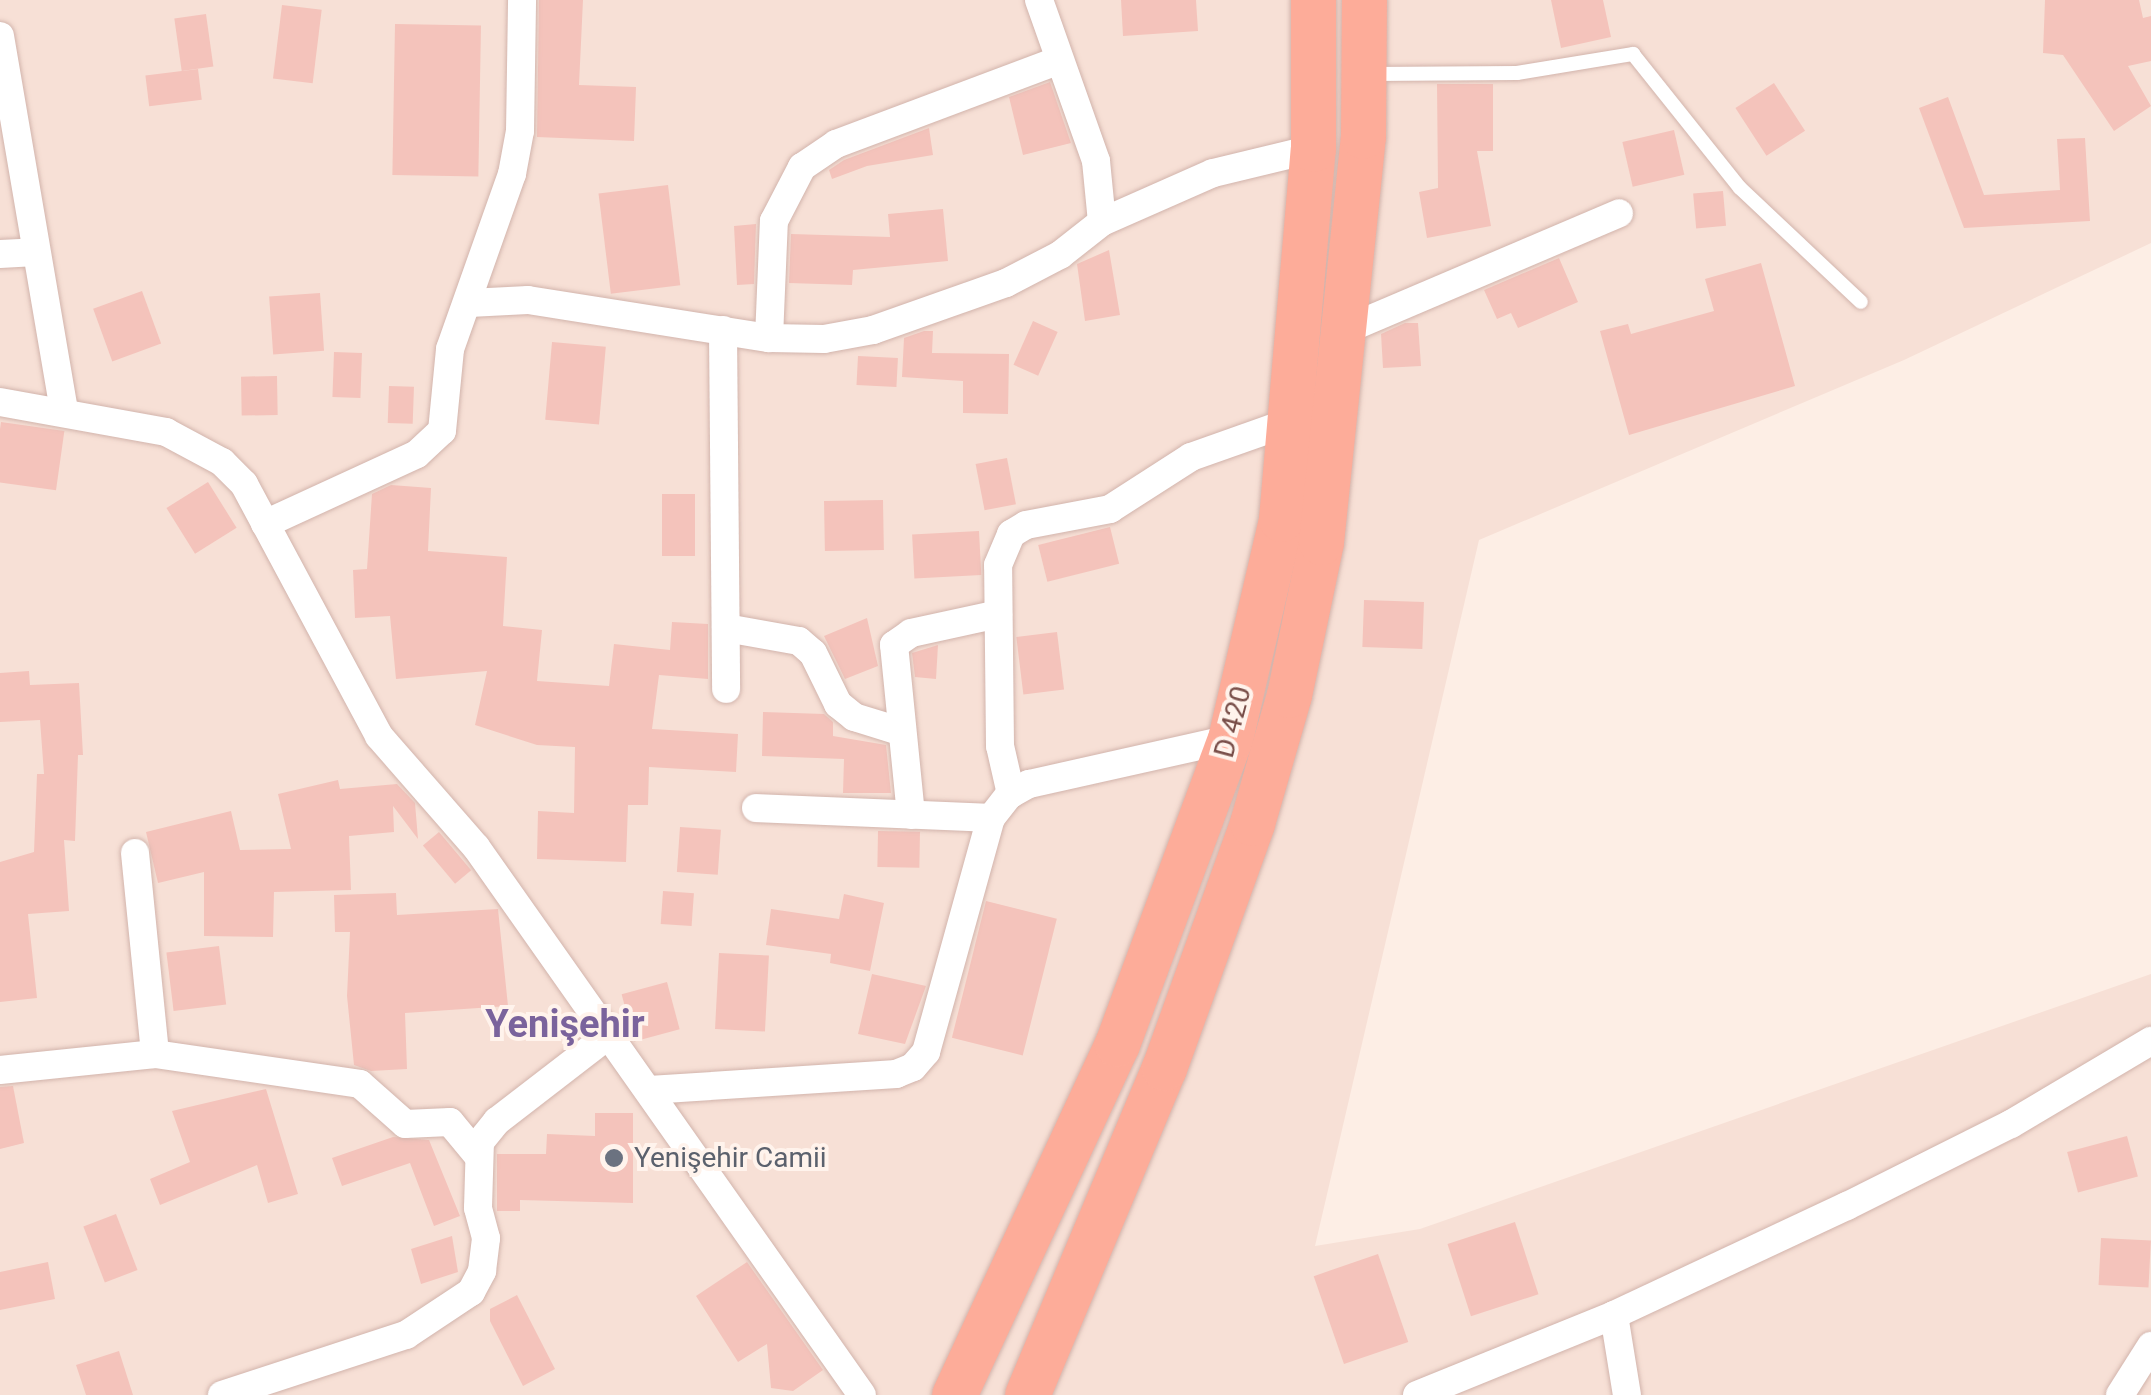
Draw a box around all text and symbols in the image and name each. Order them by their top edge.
street label: D 420 [1207,683,1259,761]
district label: Yenişehir [485,1002,645,1048]
place label: Yenişehir Camii [634,1141,827,1175]
marker: Yenişehir Camii [603,1147,625,1169]

